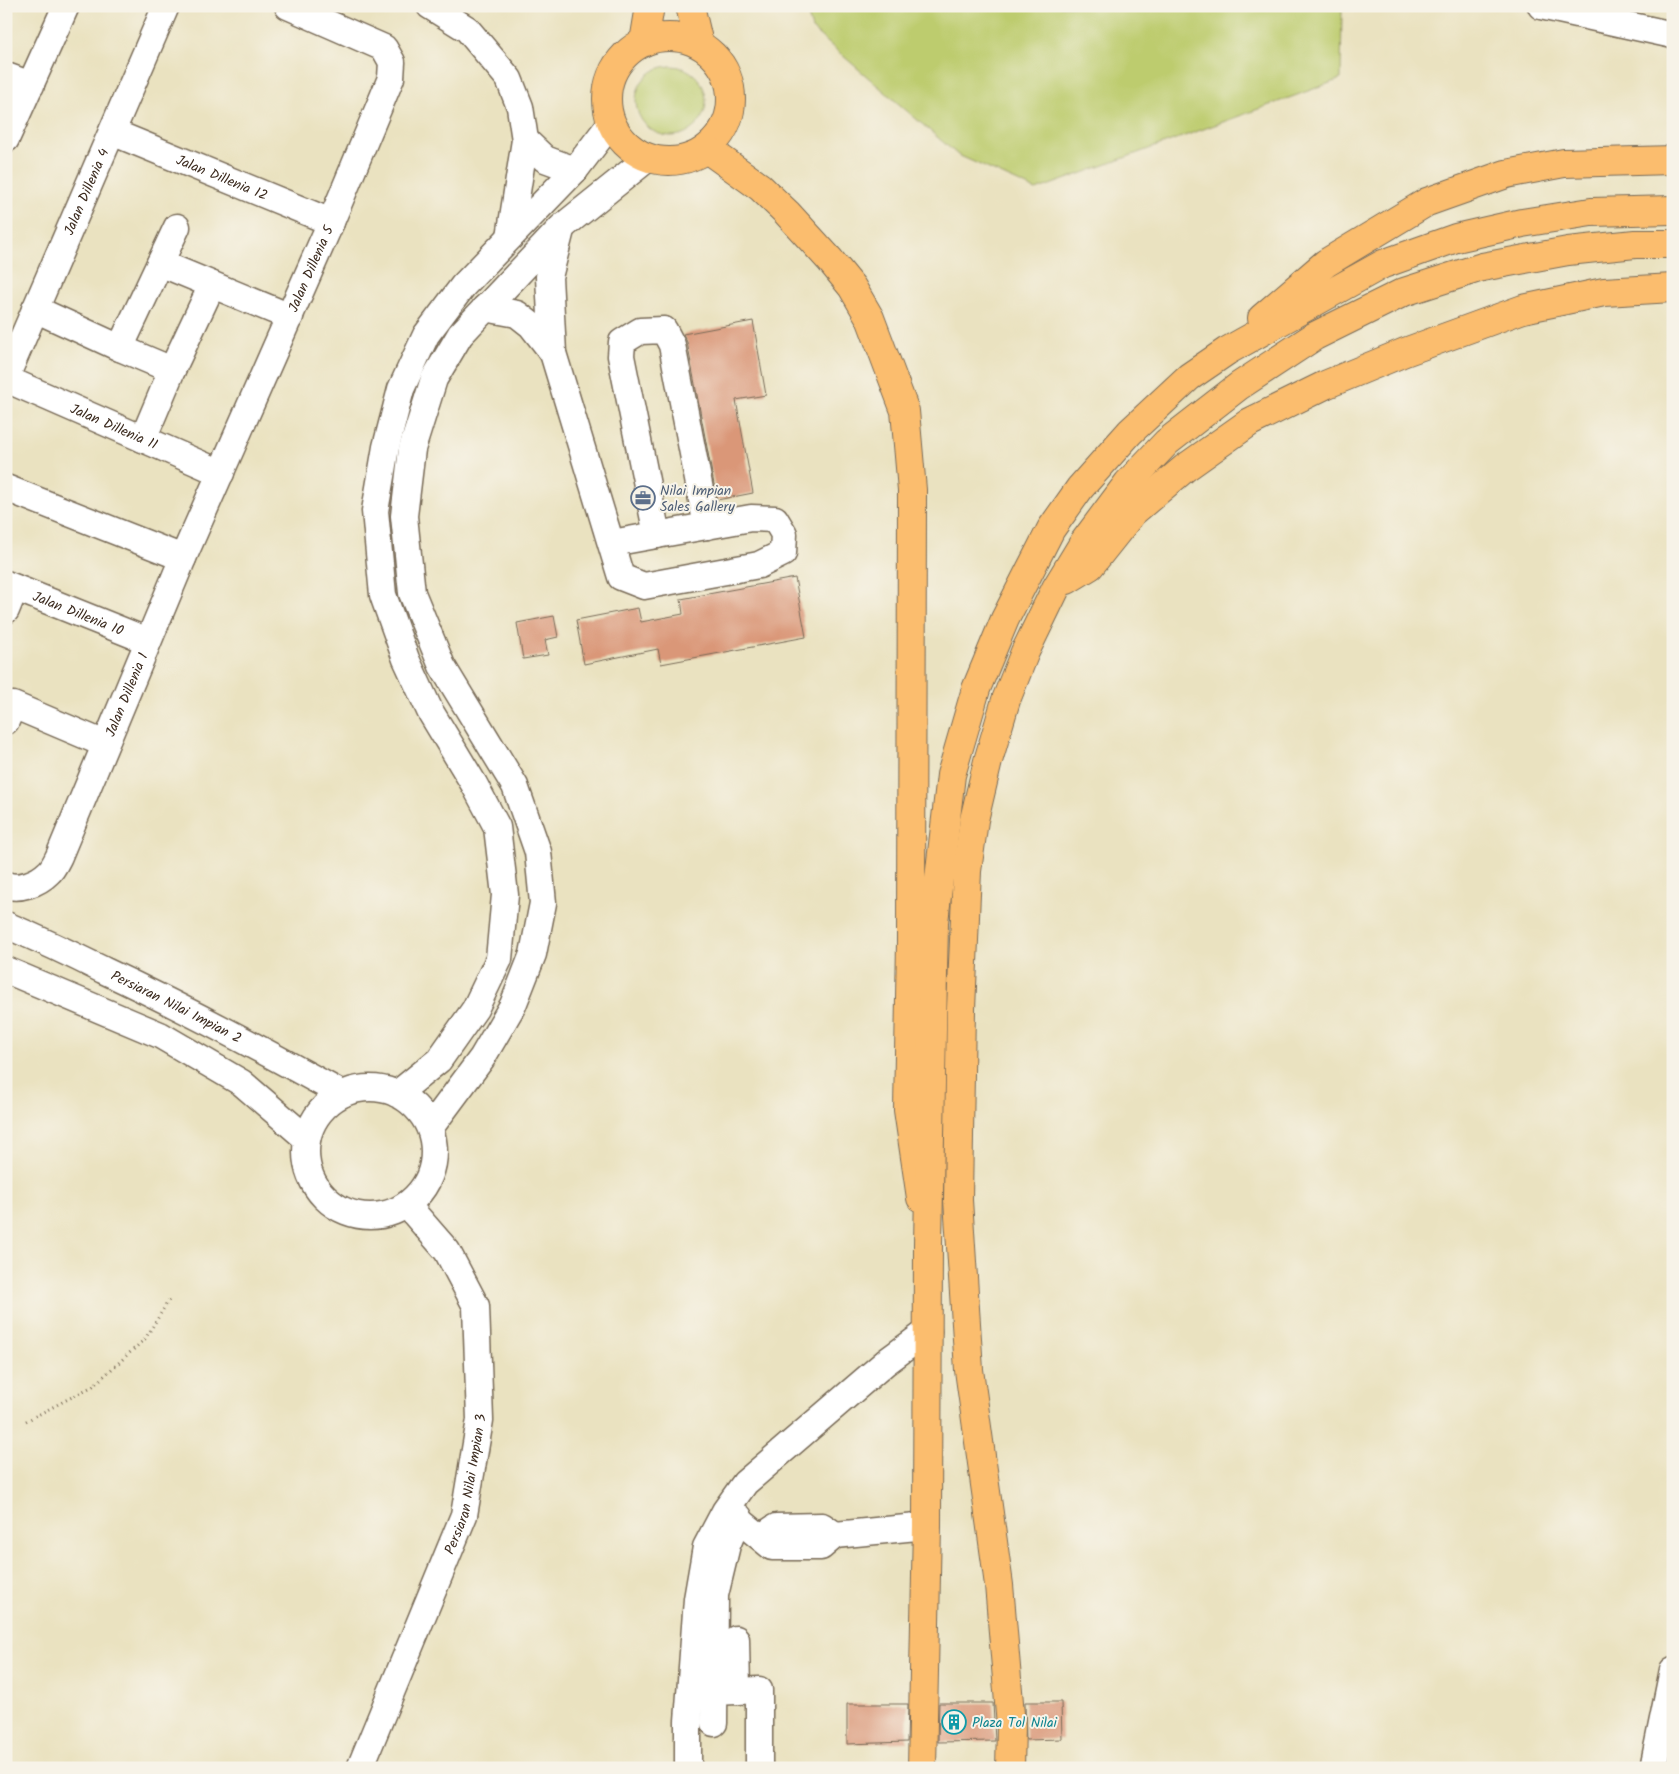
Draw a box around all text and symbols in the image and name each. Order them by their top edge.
street label: Jalan Dillenia 4 [58,145,115,239]
street label: Jalan Dillenia 12 [172,149,271,207]
street label: Jalan Dillenia 5 [283,221,341,316]
street label: Jalan Dillenia 11 [66,398,161,456]
place label: Nilai Impian Sales Gallery [660,480,735,518]
office icon: Nilai Impian Sales Gallery [630,485,656,511]
street label: Jalan Dillenia 10 [29,586,127,642]
street label: Jalan Dillenia 1 [100,649,154,740]
street label: Persiaran Nilai Impian 2 [107,965,245,1050]
street label: Persiaran Nilai Impian 3 [439,1414,492,1558]
building icon: Plaza Tol Nilai [941,1709,967,1735]
place label: Plaza Tol Nilai [972,1712,1058,1734]

